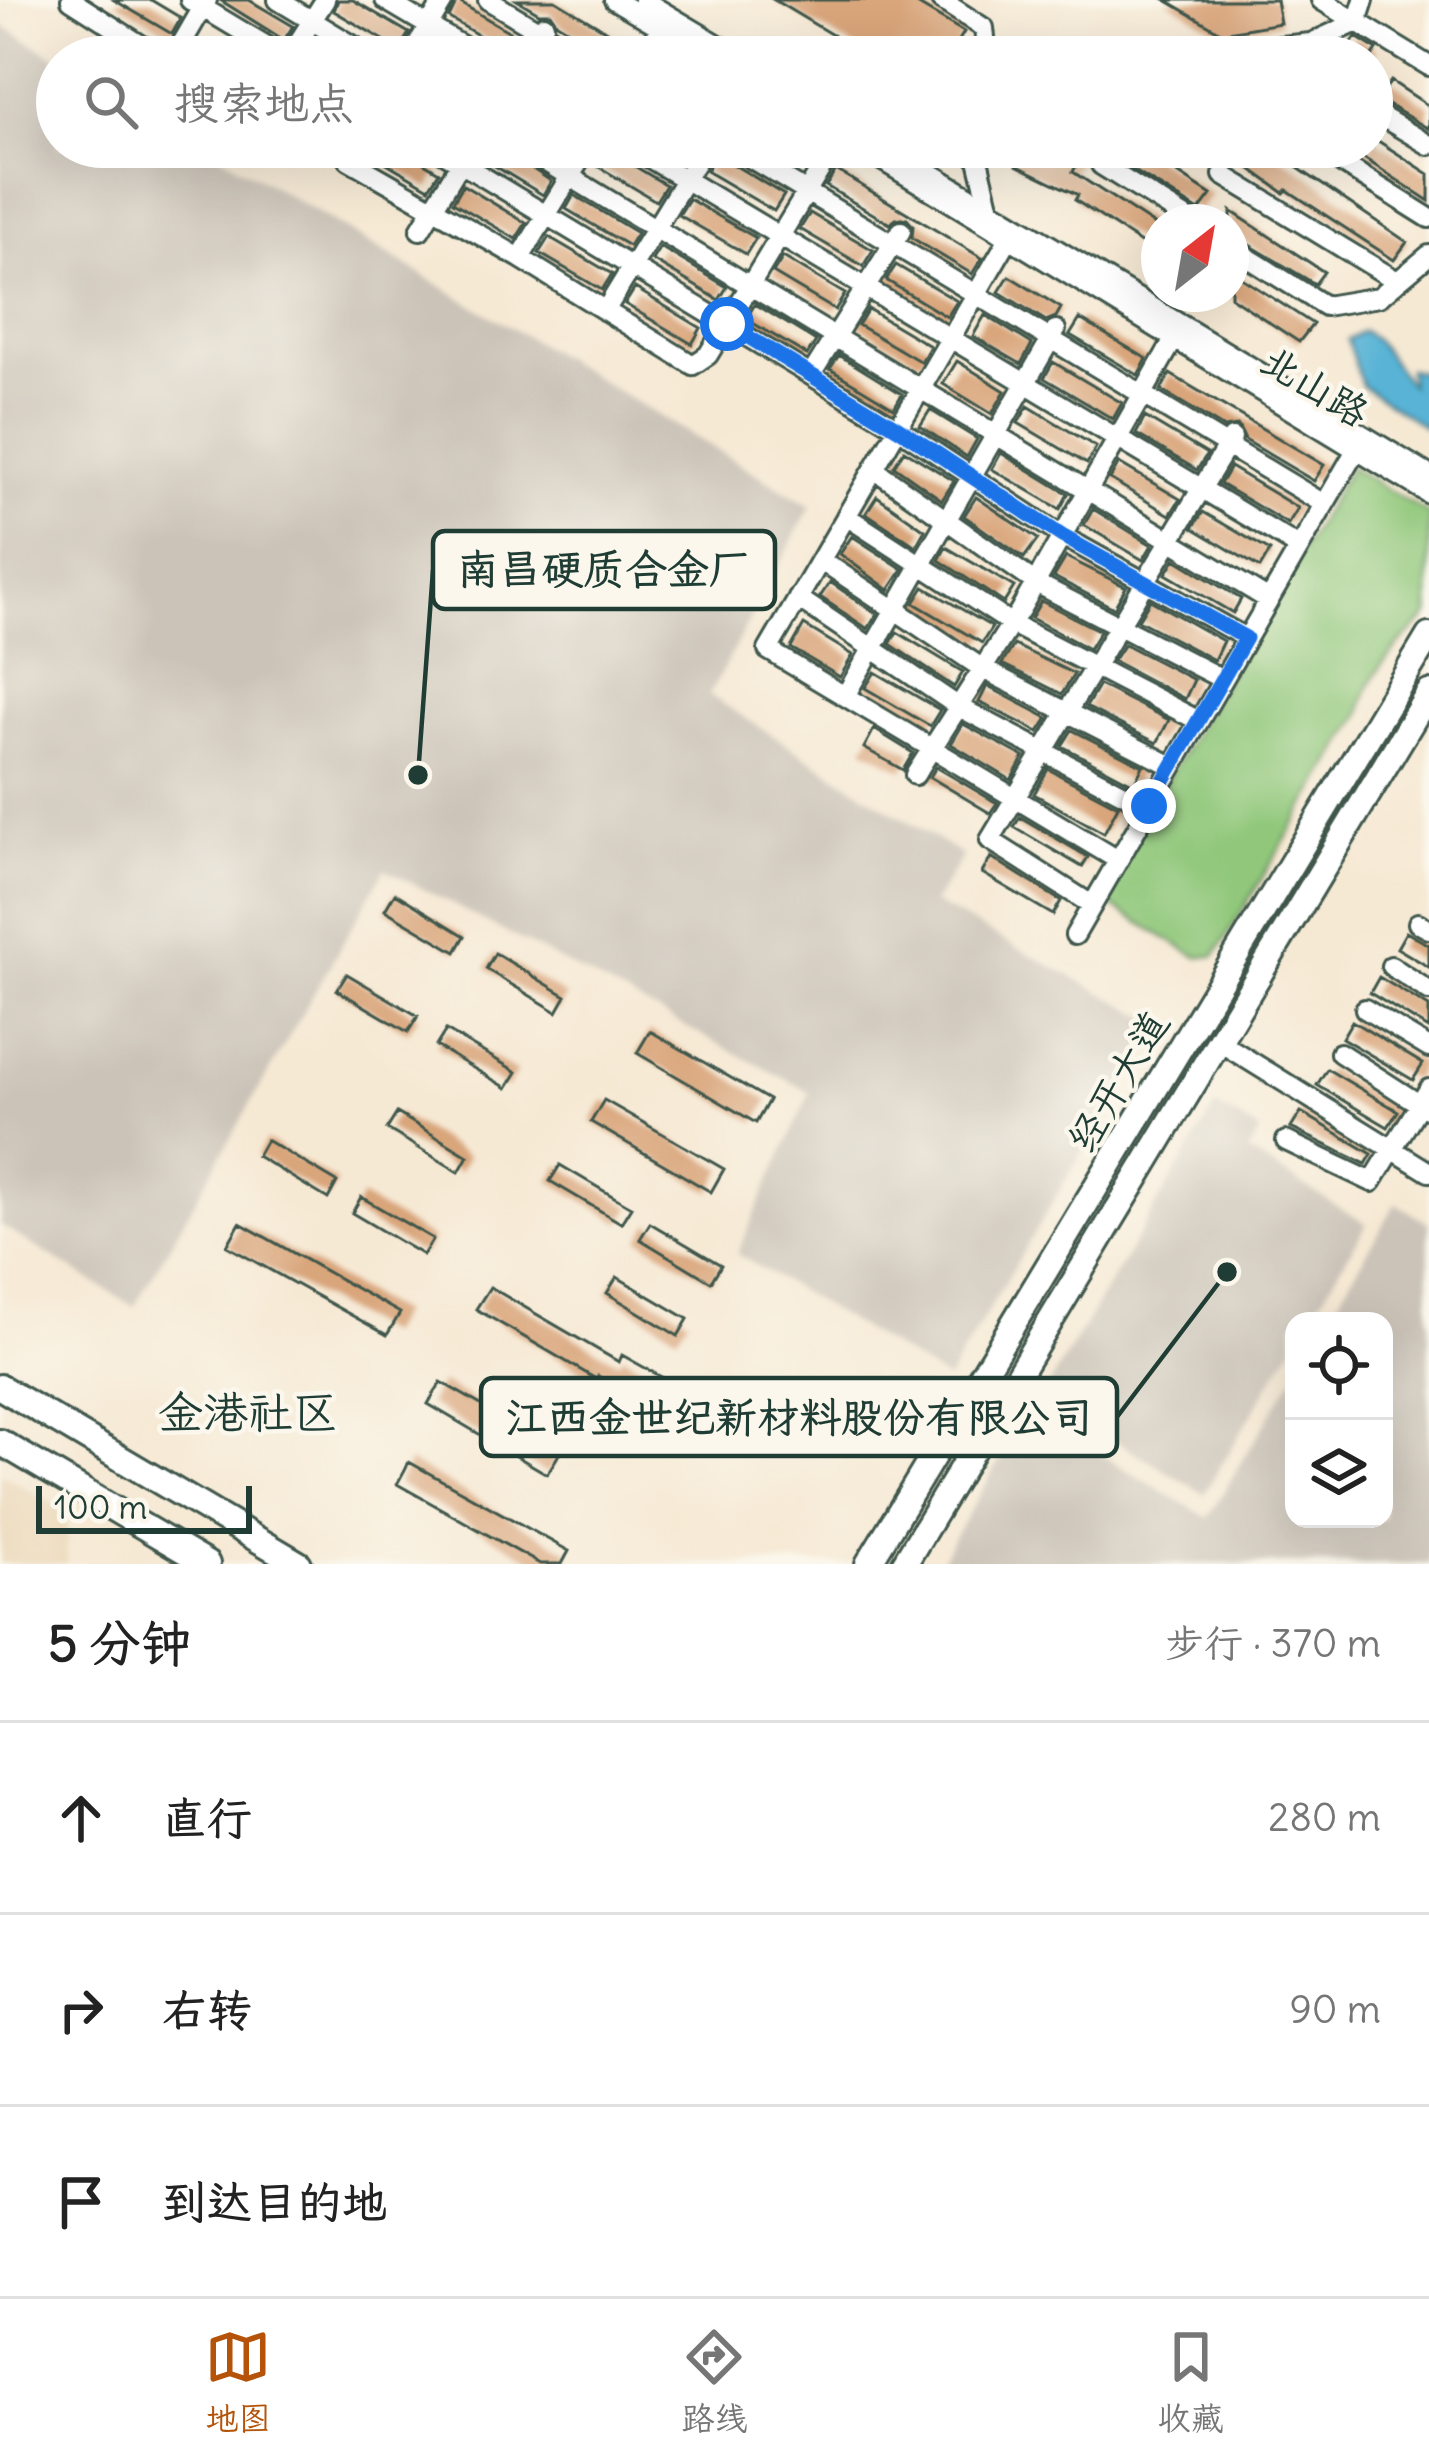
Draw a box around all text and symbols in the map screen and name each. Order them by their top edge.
search box [36,36,1393,168]
icon: search [78,69,144,135]
text: 搜索地点 [174,75,354,131]
north arrow [1141,204,1249,312]
route start [700,297,754,351]
street label: 北山路 [1252,335,1378,438]
callout: 南昌硬质合金厂 [433,531,775,609]
text: 南昌硬质合金厂 [457,543,751,595]
route end [1122,779,1176,833]
street label: 经开大道 [1057,1002,1180,1161]
map controls [1285,1312,1393,1528]
button: locate [1285,1312,1393,1420]
callout: 江西金世纪新材料股份有限公司 [481,1378,1117,1456]
district label: 金港社区 [158,1384,338,1440]
text: 江西金世纪新材料股份有限公司 [505,1391,1093,1443]
button: layers [1285,1420,1393,1528]
scale bar [36,1480,252,1533]
text: 100 m [54,1486,147,1528]
text: 5 分钟 [48,1611,191,1675]
text: 步行 · 370 m [1165,1619,1381,1668]
icon: ahead [48,1785,114,1851]
text: 直行 [162,1790,252,1846]
text: 280 m [1268,1793,1381,1842]
icon: right [48,1977,114,2043]
text: 右转 [162,1982,252,2038]
text: 90 m [1289,1985,1381,2034]
icon: arrive [48,2169,114,2235]
text: 到达目的地 [162,2174,387,2230]
tab: 地图 [205,2324,271,2439]
tab: 路线 [681,2324,747,2439]
tab: 收藏 [1158,2324,1224,2439]

